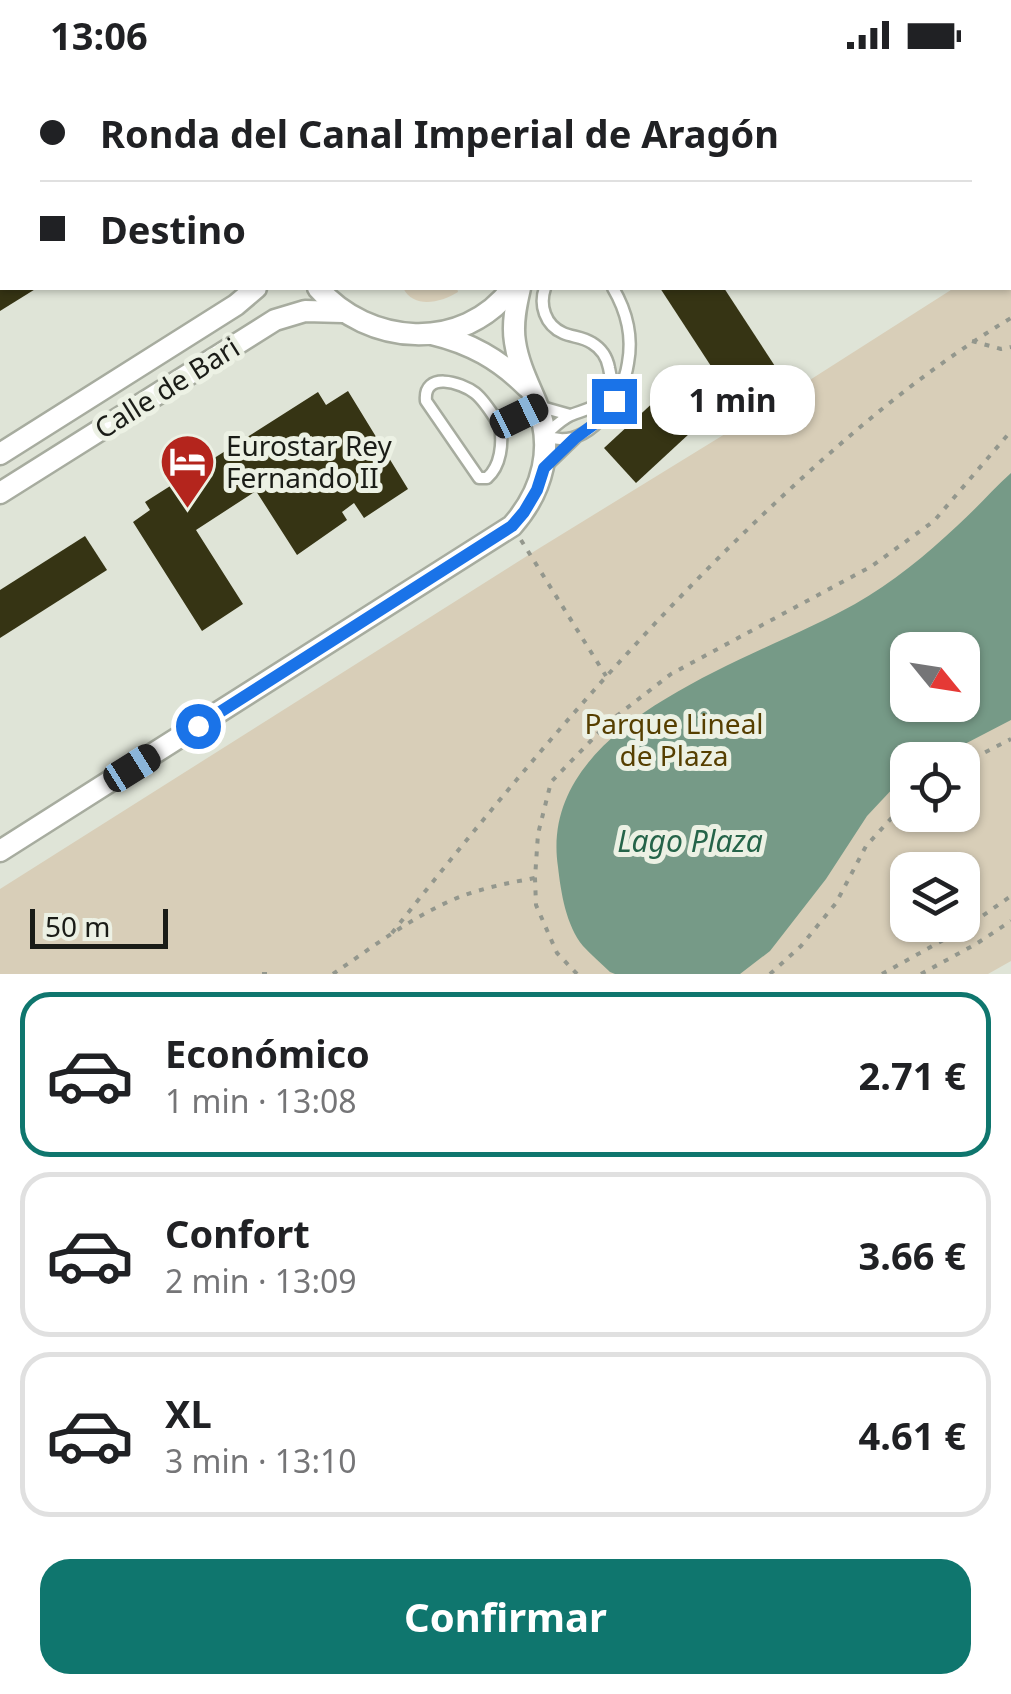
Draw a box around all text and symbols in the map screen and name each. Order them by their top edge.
text: 13:06 [50,9,148,61]
text: Ronda del Canal Imperial de Aragón [100,107,779,159]
text: Destino [100,203,246,255]
street label: Calle de Bari [87,328,246,447]
callout: 1 min [649,366,814,436]
text: 1 min [688,378,777,421]
route end [592,379,637,424]
car [485,389,553,443]
place label: Eurostar Rey Fernando II [226,426,393,496]
hotel icon: Eurostar Rey Fernando II [157,432,217,511]
north arrow [890,632,980,722]
map controls [890,632,980,942]
route start [176,704,221,749]
park label: Parque Lineal de Plaza [584,704,764,774]
car [99,739,165,797]
button: locate [890,742,980,832]
water label: Lago Plaza [617,820,763,861]
button: layers [890,852,980,942]
scale bar [30,904,168,948]
text: 50 m [45,907,111,945]
text: Económico [165,1027,370,1079]
icon: car [45,1030,135,1120]
text: 2.71 € [858,1049,966,1101]
text: 1 min · 13:08 [165,1079,357,1122]
text: Confort [165,1207,310,1259]
icon: car [45,1210,135,1300]
text: 3.66 € [858,1229,966,1281]
text: 2 min · 13:09 [165,1259,357,1302]
text: XL [165,1387,212,1439]
icon: car [45,1390,135,1480]
text: 4.61 € [858,1409,966,1461]
text: 3 min · 13:10 [165,1439,357,1482]
button: Confirmar [40,1559,971,1674]

